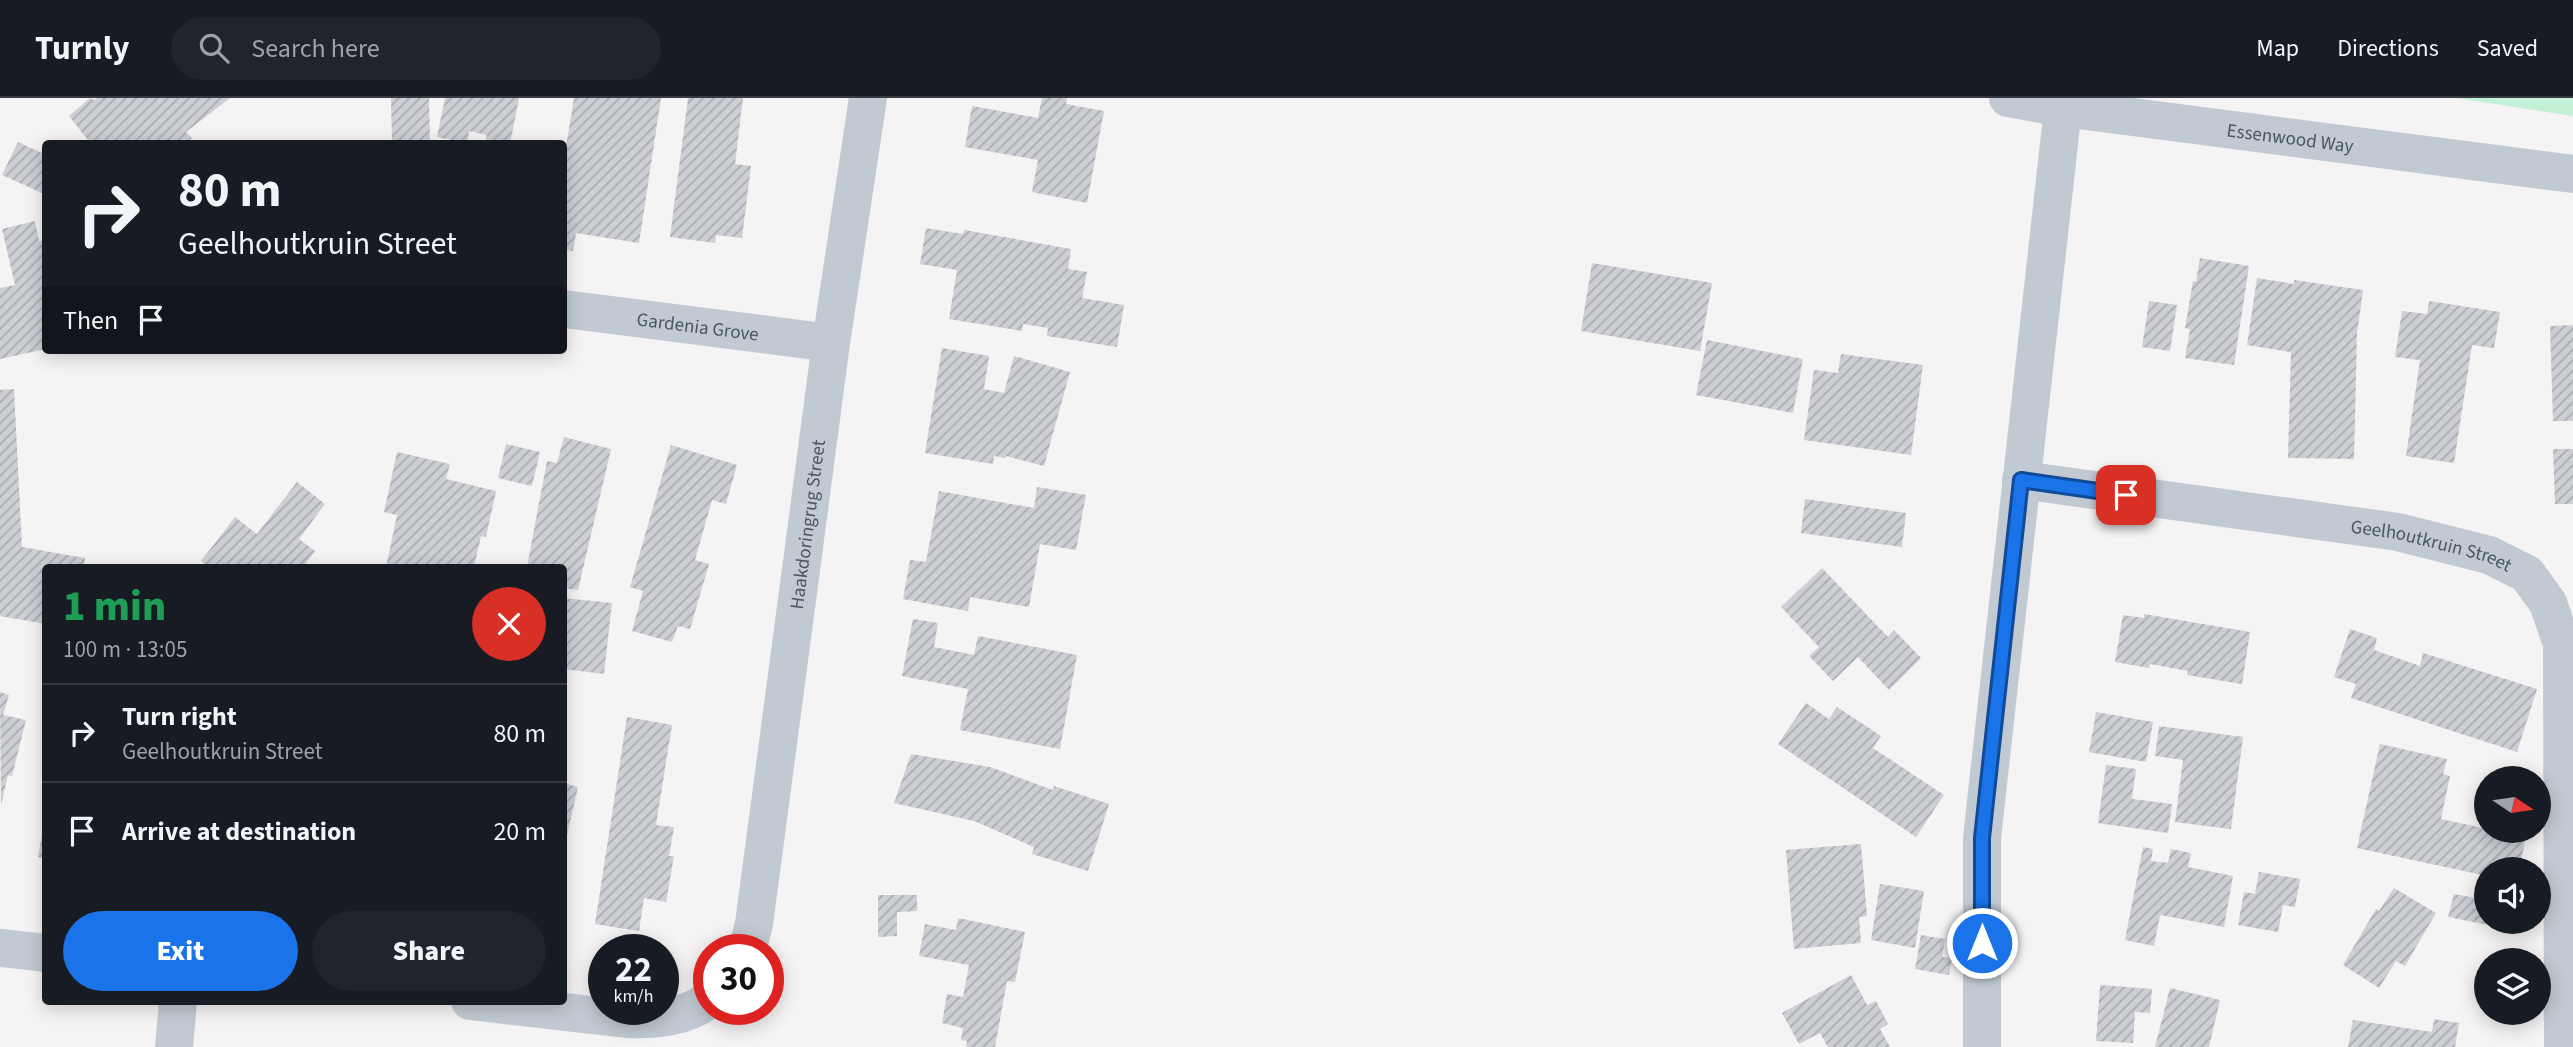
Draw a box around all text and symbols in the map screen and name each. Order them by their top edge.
search box [171,17,661,80]
text: Turnly [35,25,129,72]
icon: search [195,29,233,67]
text: Search here [251,30,380,67]
text: Map [2256,31,2299,66]
text: Directions [2337,31,2439,66]
text: Saved [2477,31,2538,66]
street label: Essenwood Way [2225,117,2355,160]
text: 80 m [178,156,282,226]
icon: right [63,168,154,259]
text: Geelhoutkruin Street [178,221,457,267]
icon: arrive [132,301,170,339]
text: Then [63,302,118,339]
street label: Gardenia Grove [635,306,760,349]
street label: Haakdoringrug Street [784,438,833,611]
pin [2096,465,2156,525]
icon: arrive [2107,476,2145,514]
street label: Geelhoutkruin Street [2349,514,2517,580]
text: 1 min [63,577,166,637]
button: close [472,587,546,661]
text: 100 m · 13:05 [63,633,187,666]
text: Turn right [122,698,237,735]
icon: right [63,714,101,752]
text: 80 m [493,715,546,752]
text: Geelhoutkruin Street [122,735,322,768]
north arrow [2474,766,2552,844]
map controls [2474,766,2551,1025]
icon: arrive [63,812,101,850]
text: Arrive at destination [122,813,356,850]
text: 20 m [493,813,546,850]
button: sound [2474,857,2551,934]
position arrow [1945,906,2019,980]
button: Exit [63,911,298,991]
button: Share [312,911,546,991]
speed limit sign: 30 [693,934,784,1025]
text: 22 [615,945,652,995]
button: layers [2474,948,2551,1025]
text: km/h [614,984,653,1009]

